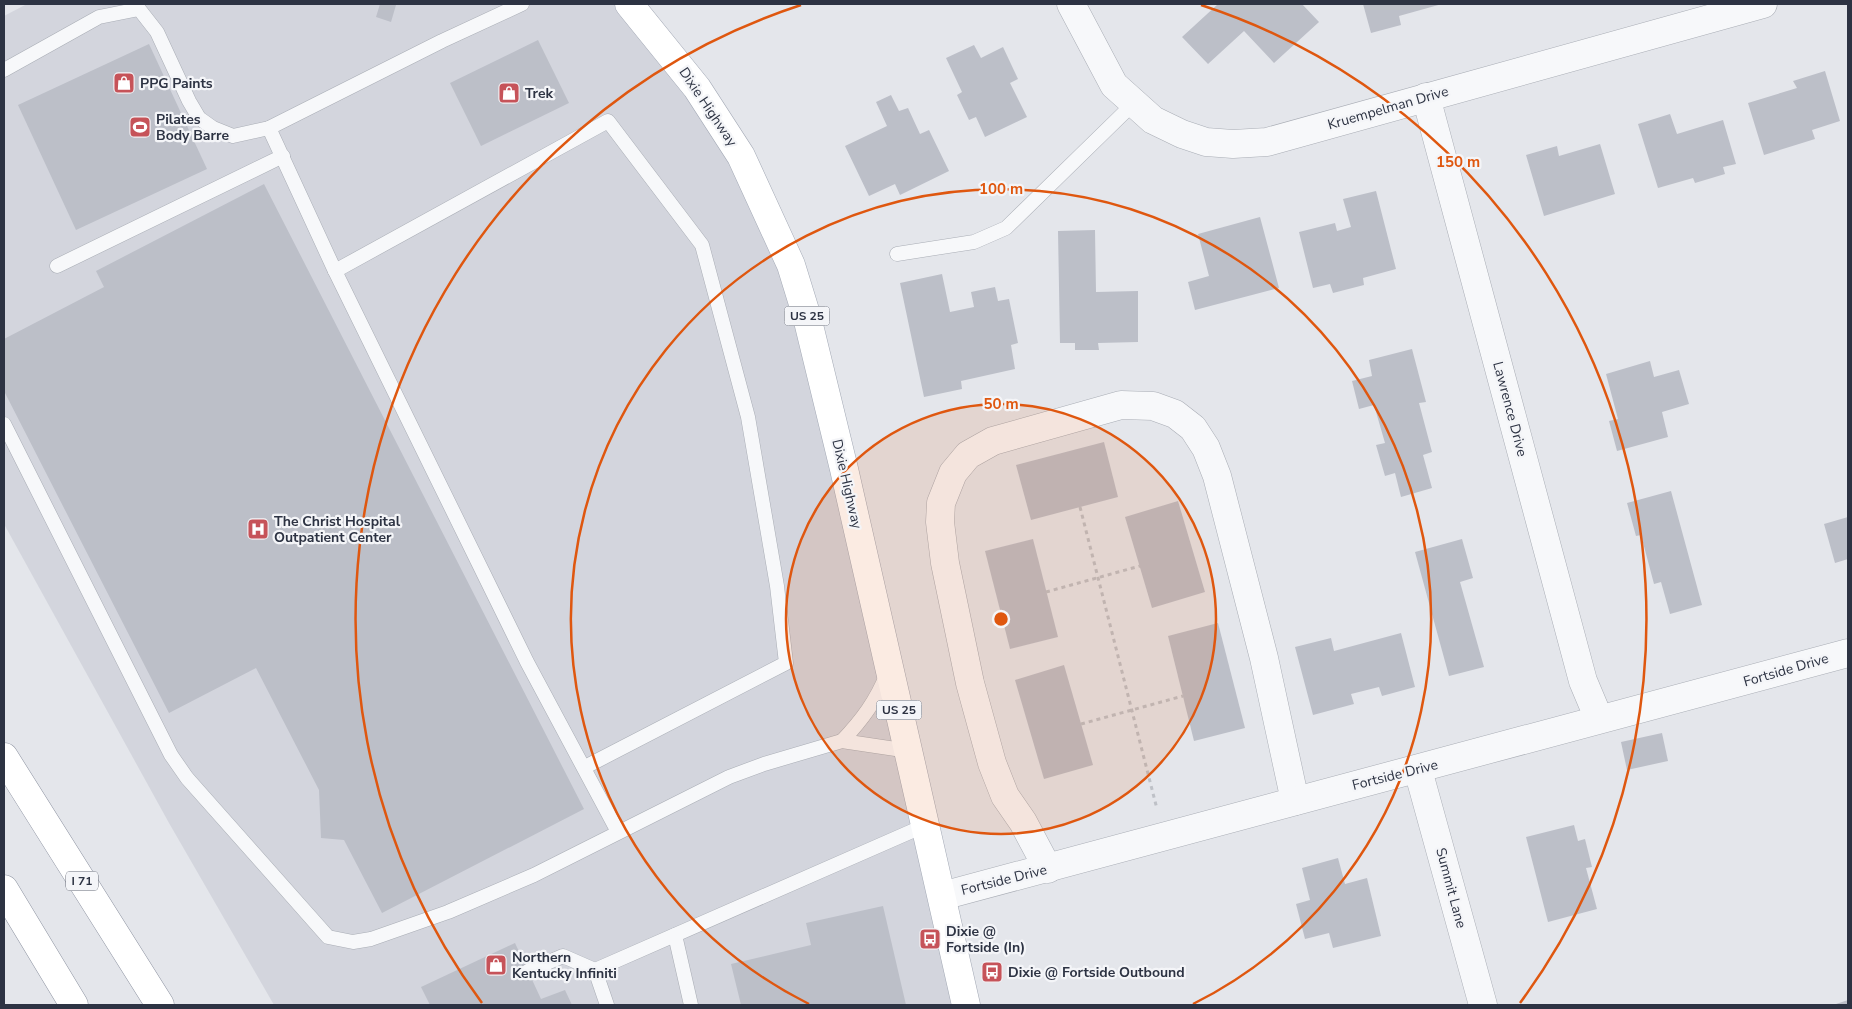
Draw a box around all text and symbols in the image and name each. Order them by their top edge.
street label: Dixie Highway [675,64,742,151]
shop icon: PPG Paints [112,71,136,95]
place label: PPG Paints [140,74,213,93]
shop icon: Trek [497,81,521,105]
street label: Kruempelman Drive [1325,82,1451,134]
place label: Trek [525,84,554,103]
place label: Pilates Body Barre [156,110,229,145]
sports icon: Pilates Body Barre [128,115,152,139]
text: 150 m [1436,152,1480,172]
text: 100 m [979,179,1023,199]
road number: US 25 [784,306,830,326]
street label: Lawrence Drive [1488,359,1532,459]
text: 50 m [983,394,1019,414]
street label: Dixie Highway [827,437,867,531]
place label: The Christ Hospital Outpatient Center [274,512,401,547]
hospital icon: The Christ Hospital Outpatient Center [246,517,270,541]
centre of rings [992,610,1010,628]
street label: Fortside Drive [1741,649,1831,691]
road number: US 25 [876,700,922,720]
street label: Fortside Drive [1350,755,1440,795]
street label: Summit Lane [1431,846,1471,930]
street label: Fortside Drive [959,860,1049,900]
road number: I 71 [66,871,98,890]
place label: Dixie @ Fortside (In) [946,922,1025,957]
bus stop icon: Dixie @ Fortside (In) [918,927,942,951]
place label: Northern Kentucky Infiniti [512,948,617,983]
shop icon: Northern Kentucky Infiniti [484,953,508,977]
bus stop icon: Dixie @ Fortside Outbound [980,960,1004,984]
place label: Dixie @ Fortside Outbound [1008,963,1185,982]

